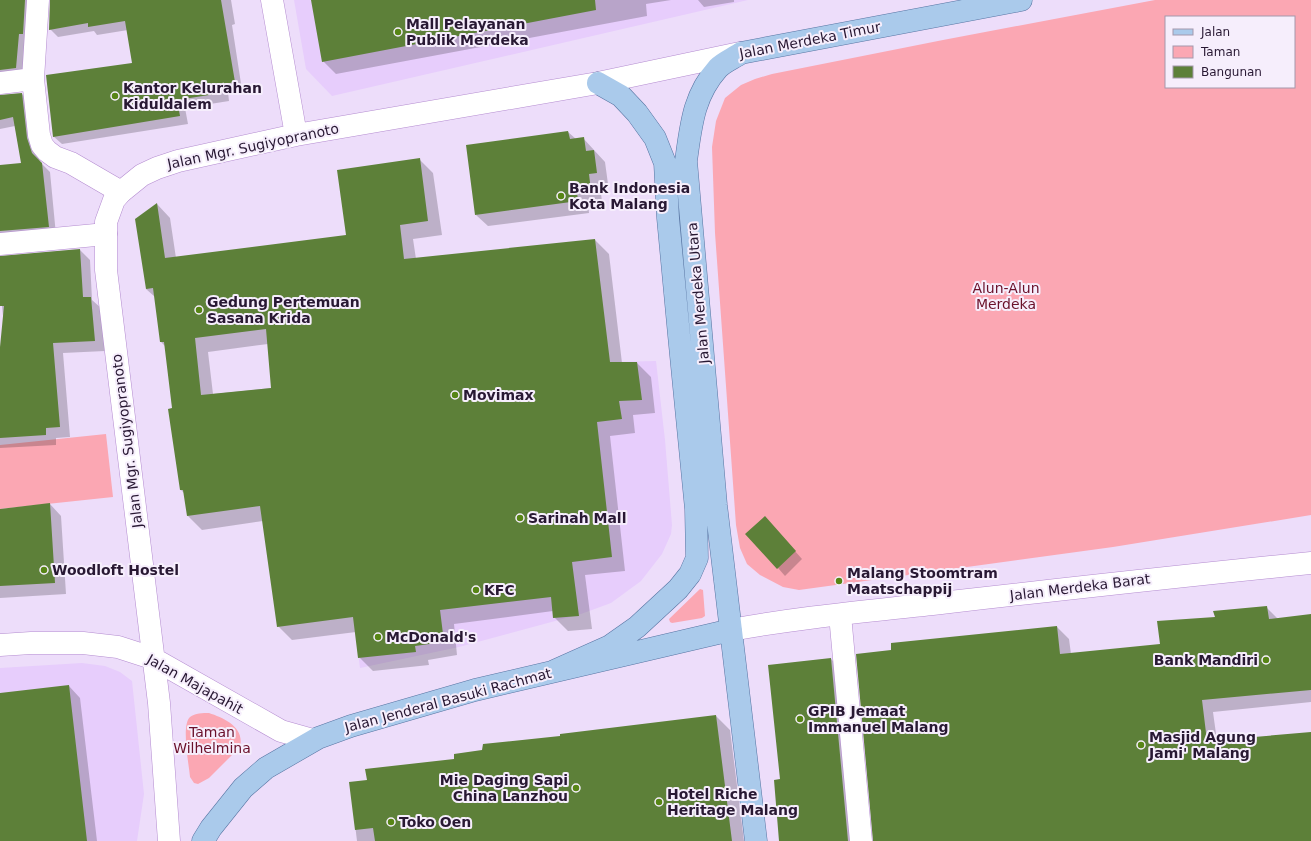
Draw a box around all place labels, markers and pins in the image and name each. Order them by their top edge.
place label: Mall Pelayanan Publik Merdeka [406,16,529,48]
marker: Mall Pelayanan Publik Merdeka [393,27,403,37]
place label: Kantor Kelurahan Kiduldalem [123,80,262,112]
marker: Kantor Kelurahan Kiduldalem [110,91,120,101]
place label: Bank Indonesia Kota Malang [569,180,690,212]
marker: Bank Indonesia Kota Malang [556,191,566,201]
place label: Gedung Pertemuan Sasana Krida [207,294,360,326]
marker: Gedung Pertemuan Sasana Krida [194,305,204,315]
place label: Movimax [463,387,534,403]
marker: Movimax [450,390,460,400]
place label: Sarinah Mall [528,510,626,526]
marker: Sarinah Mall [515,513,525,523]
place label: Woodloft Hostel [52,562,179,578]
marker: Woodloft Hostel [39,565,49,575]
place label: Malang Stoomtram Maatschappij [847,565,998,597]
marker: Malang Stoomtram Maatschappij [834,576,844,586]
place label: KFC [484,582,515,598]
marker: KFC [471,585,481,595]
place label: McDonald's [386,629,476,645]
marker: McDonald's [373,632,383,642]
place label: Bank Mandiri [1154,652,1258,668]
marker: Bank Mandiri [1261,655,1271,665]
place label: GPIB Jemaat Immanuel Malang [808,703,949,735]
marker: GPIB Jemaat Immanuel Malang [795,714,805,724]
place label: Masjid Agung Jami' Malang [1148,729,1256,761]
marker: Masjid Agung Jami' Malang [1136,740,1146,750]
place label: Mie Daging Sapi China Lanzhou [440,772,568,804]
marker: Mie Daging Sapi China Lanzhou [571,783,581,793]
place label: Hotel Riche Heritage Malang [667,786,798,818]
marker: Hotel Riche Heritage Malang [654,797,664,807]
place label: Toko Oen [399,814,471,830]
marker: Toko Oen [386,817,396,827]

